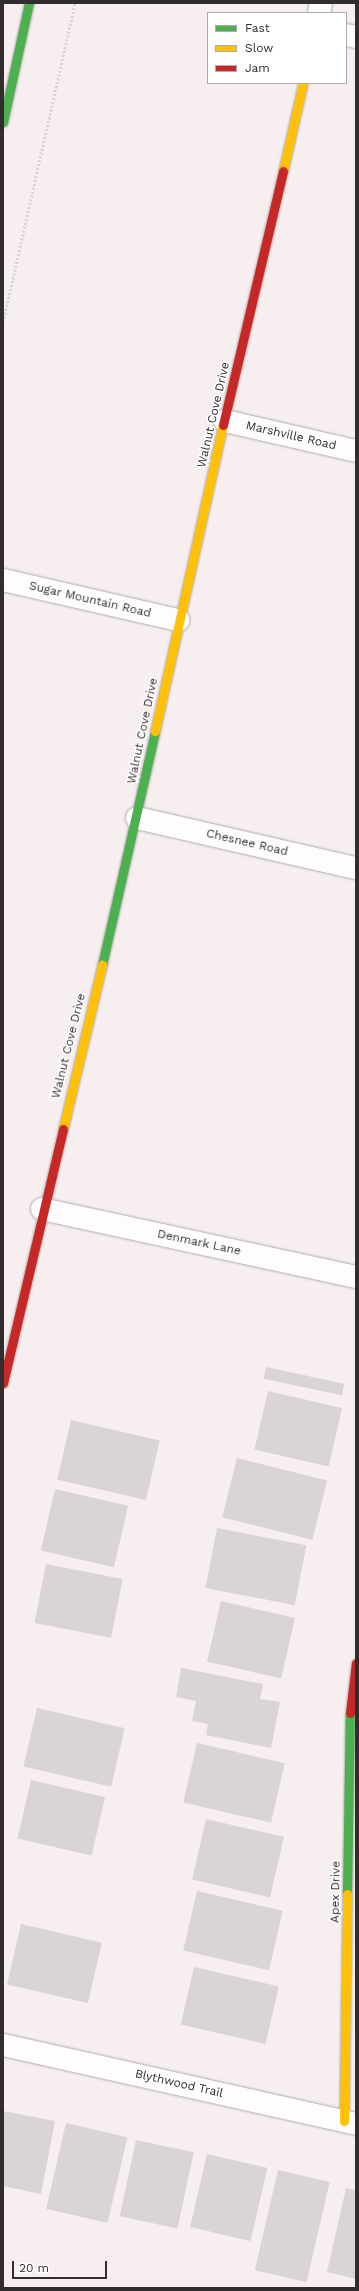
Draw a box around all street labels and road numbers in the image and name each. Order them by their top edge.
street label: Walnut Cove Drive [195,361,233,469]
street label: Marshville Road [244,419,338,453]
street label: Sugar Mountain Road [27,579,153,621]
street label: Walnut Cove Drive [125,677,161,785]
street label: Chesnee Road [205,827,289,859]
street label: Walnut Cove Drive [49,992,89,1100]
street label: Denmark Lane [156,1227,242,1259]
street label: Apex Drive [328,1861,344,1923]
street label: Blythwood Trail [133,2067,225,2101]

